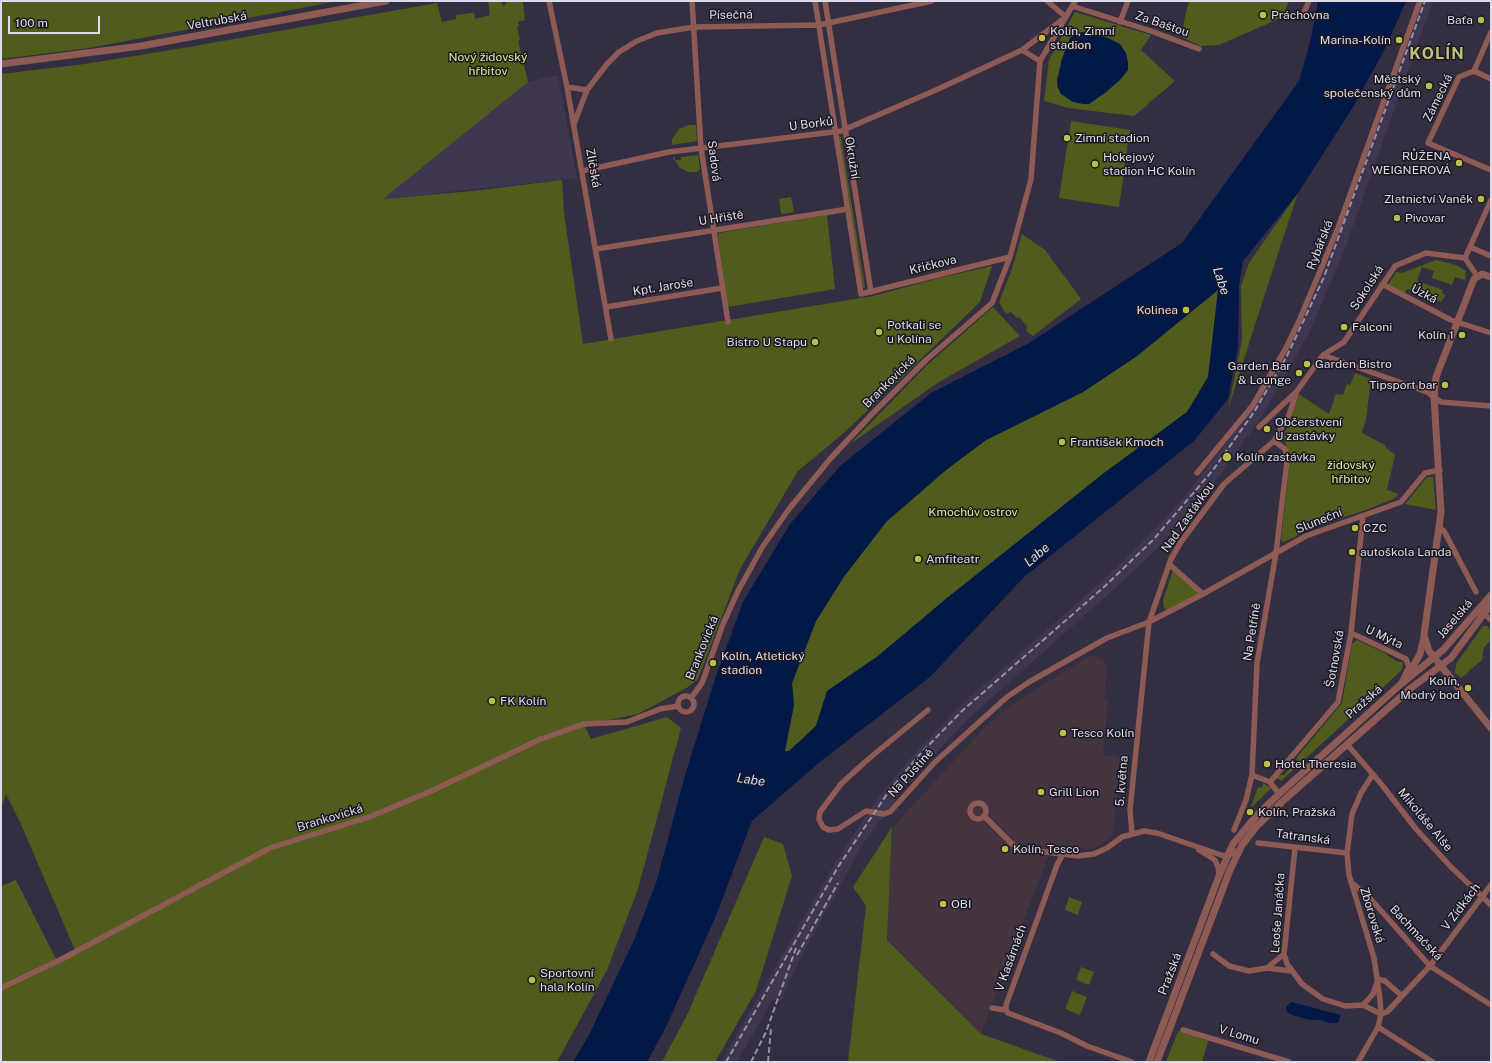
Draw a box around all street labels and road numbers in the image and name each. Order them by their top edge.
street label: Písečná [709,7,753,23]
street label: Za Baštou [1133,8,1191,40]
street label: Veltrubská [186,9,248,33]
street label: Zámecká [1420,72,1456,124]
street label: U Borků [788,114,834,134]
street label: Okružní [842,136,862,180]
street label: Sadová [704,140,724,182]
street label: Zličská [582,147,604,189]
street label: U Hřiště [697,207,745,229]
street label: Rybářská [1304,218,1336,272]
street label: Křičkova [908,252,958,278]
street label: Sokolská [1347,263,1387,313]
street label: Kpt. Jaroše [632,275,694,299]
street label: Úzká [1409,281,1439,307]
street label: Brankovická [860,353,918,411]
street label: Nad Zastávkou [1158,479,1218,555]
street label: Sluneční [1294,505,1344,537]
street label: Jaselská [1434,597,1476,641]
street label: Na Petříně [1240,602,1264,662]
street label: Brankovická [683,614,721,682]
street label: U Mýta [1363,622,1405,652]
street label: Šotnovská [1323,629,1347,689]
street label: Pražská [1343,682,1385,722]
street label: Na Pustině [885,746,937,800]
street label: 5. května [1113,755,1131,807]
street label: Mikoláše Alše [1395,786,1455,854]
street label: Brankovická [295,801,365,835]
street label: Tatranská [1275,827,1331,847]
street label: Leoše Janáčka [1268,872,1288,954]
street label: V Zídkách [1439,881,1483,933]
street label: Zborovská [1357,885,1387,945]
street label: Bachmačská [1387,902,1445,964]
street label: V Kasárnách [992,923,1030,993]
street label: Pražská [1155,951,1185,997]
street label: V Lomu [1217,1022,1261,1048]

